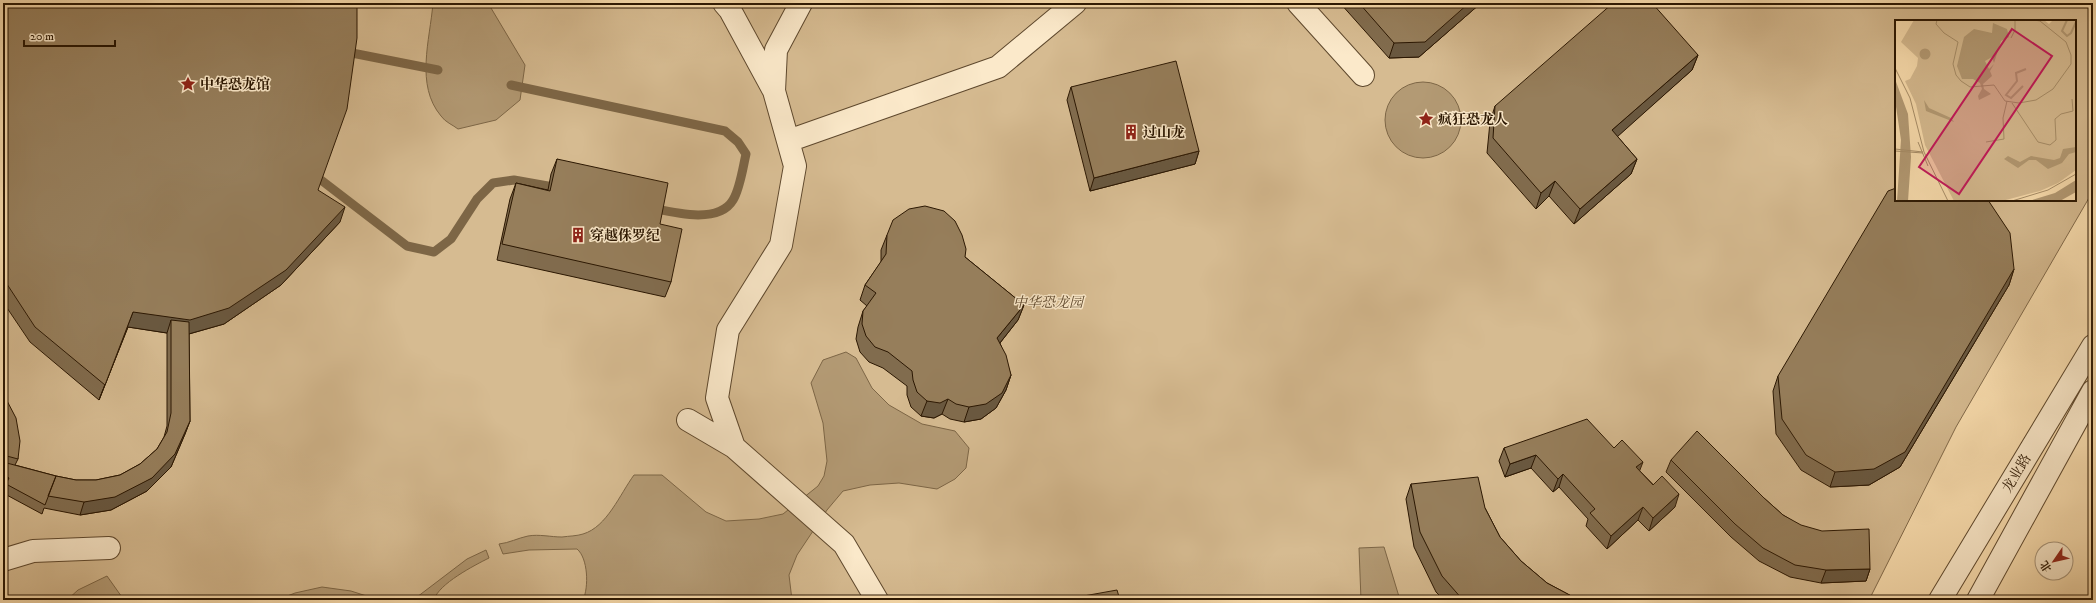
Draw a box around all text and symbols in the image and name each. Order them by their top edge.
inset map [1895,20,2076,201]
scale bar [24,22,115,48]
text: 20 m [30,29,54,44]
place icon: 中华恐龙馆 [179,75,197,93]
place label: 中华恐龙馆 [200,76,270,94]
place icon: 疯狂恐龙人 [1417,110,1435,128]
place label: 疯狂恐龙人 [1438,111,1508,129]
building icon: 过山龙 [1122,123,1140,141]
place label: 过山龙 [1143,124,1185,142]
building icon: 穿越侏罗纪 [569,226,587,244]
place label: 穿越侏罗纪 [590,227,660,245]
park label: 中华恐龙园 [1013,294,1085,312]
street label: 龙业路 [1998,451,2035,496]
north arrow [2034,541,2074,581]
text: 北 [2038,558,2055,575]

